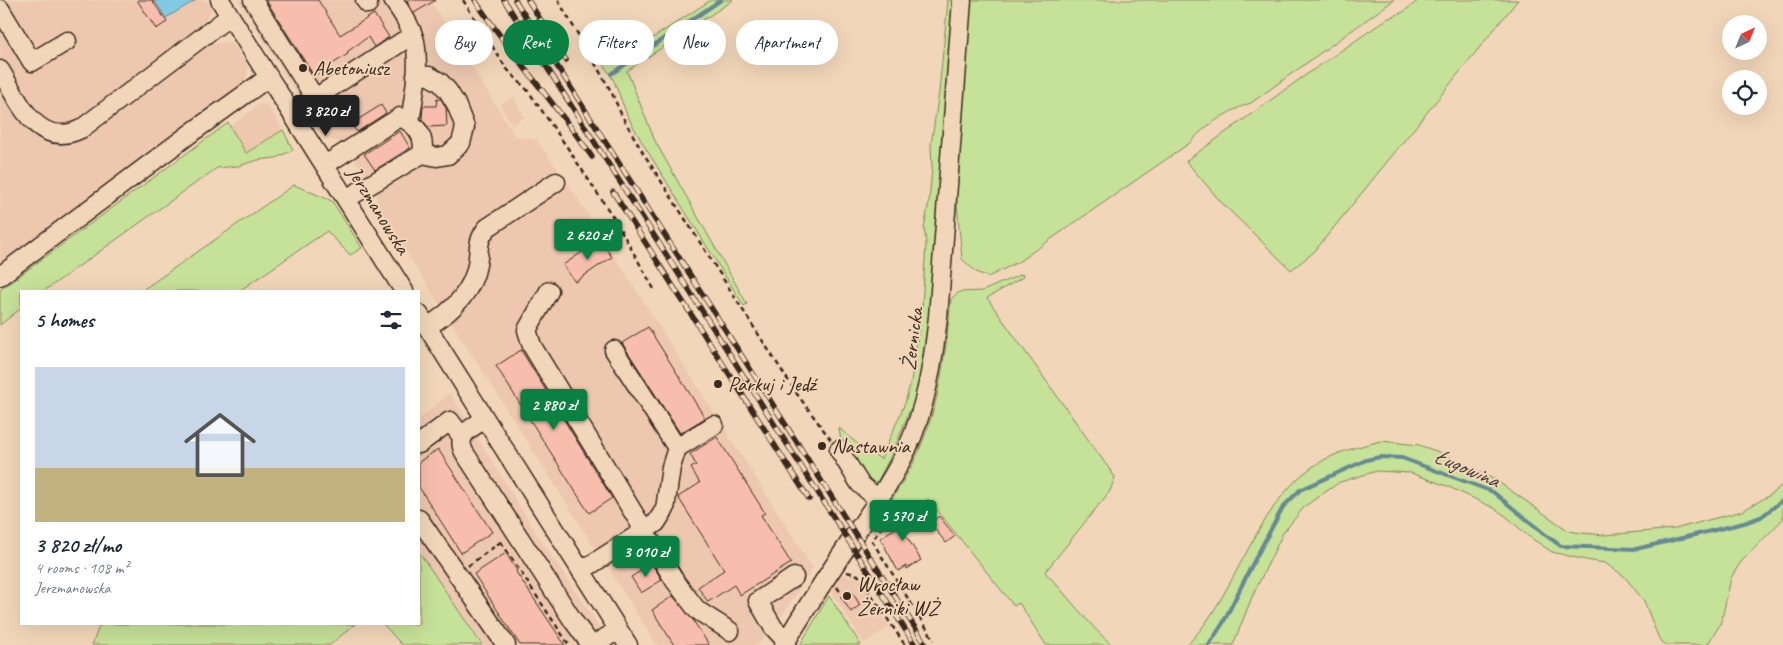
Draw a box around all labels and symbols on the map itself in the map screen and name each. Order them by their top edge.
north arrow [1722,15,1768,60]
place label: Abetoniusz [313,55,391,81]
marker: Abetoniusz [297,62,309,74]
pin: 3 820 zł [274,94,378,137]
street label: Jerzmanowska [341,160,417,260]
pin: 2 620 zł [536,218,640,261]
street label: Żernicka [895,304,929,372]
place label: Parkuj i Jedź [728,371,819,397]
marker: Parkuj i Jedź [712,378,724,390]
pin: 2 880 zł [502,388,606,431]
place label: Nastawnia [832,433,912,459]
marker: Nastawnia [816,440,828,452]
water label: Ługowina [1430,442,1506,495]
pin: 5 570 zł [851,500,955,542]
pin: 3 010 zł [594,536,698,578]
place label: Wrocław Żerniki WŻ [857,571,942,621]
marker: Wrocław Żerniki WŻ [841,590,853,602]

